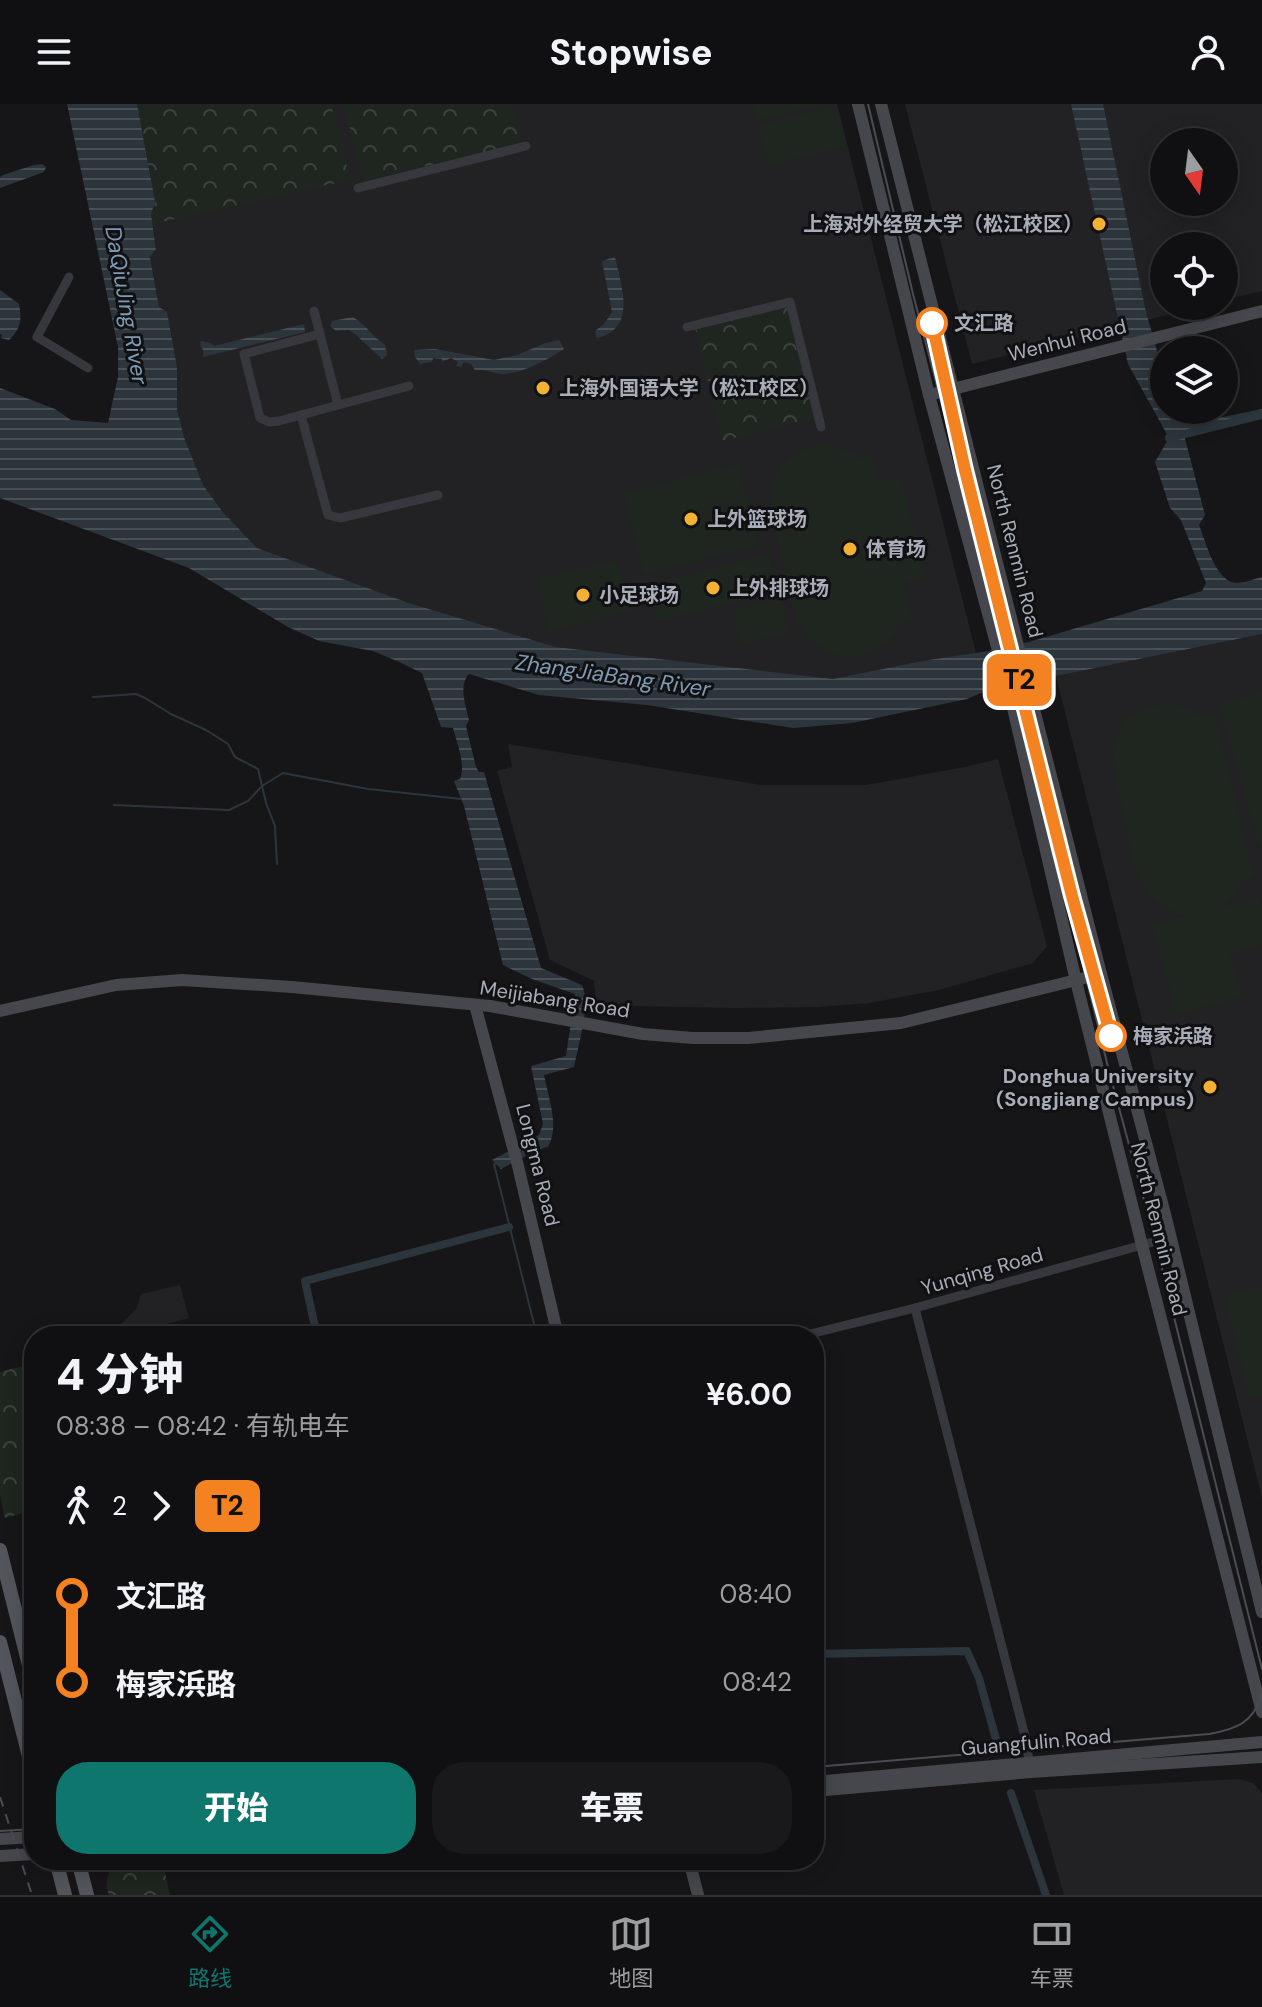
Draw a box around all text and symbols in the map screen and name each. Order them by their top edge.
text: Stopwise [550,29,712,76]
icon: menu [32,30,76,74]
icon: person [1186,30,1230,74]
north arrow [1150,128,1238,216]
map controls [1150,128,1238,424]
place label: 上海对外经贸大学（松江校区） [803,211,1083,237]
marker: 上海对外经贸大学（松江校区） [1090,215,1108,233]
water label: DaQiuJing River [98,224,155,387]
button: locate [1150,232,1238,320]
marker: 文汇路 [917,308,947,338]
place label: 文汇路 [954,310,1014,336]
street label: Wenhui Road [1005,313,1129,367]
button: layers [1150,336,1238,424]
place label: 上海外国语大学（松江校区） [559,375,819,401]
marker: 上海外国语大学（松江校区） [534,379,552,397]
street label: North Renmin Road [981,462,1049,640]
place label: 上外篮球场 [707,506,807,532]
marker: 上外篮球场 [682,510,700,528]
place label: 体育场 [866,536,926,562]
marker: 体育场 [841,540,859,558]
place label: 上外排球场 [729,575,829,601]
marker: 上外排球场 [704,579,722,597]
place label: 小足球场 [599,582,679,608]
marker: 小足球场 [574,586,592,604]
water label: ZhangJiaBang River [513,647,713,704]
line badge: T2 [983,654,1055,706]
text: T2 [1003,661,1035,698]
street label: Meijiabang Road [478,974,632,1024]
marker: 梅家浜路 [1096,1021,1126,1051]
place label: 梅家浜路 [1133,1023,1213,1049]
place label: Donghua University (Songjiang Campus) [996,1063,1194,1112]
marker: Donghua University (Songjiang Campus) [1201,1078,1219,1096]
street label: Longma Road [510,1101,566,1229]
street label: North Renmin Road [1125,1140,1193,1318]
street label: Yunqing Road [918,1241,1046,1301]
text: 4 分钟 [56,1346,183,1404]
text: ¥6.00 [706,1375,792,1414]
text: 08:38 – 08:42 · 有轨电车 [56,1409,350,1443]
icon: walk [56,1484,100,1528]
icon: forward [139,1484,183,1528]
text: T2 [211,1487,244,1524]
text: 2 [112,1489,127,1523]
text: 文汇路 [116,1577,206,1616]
text: 08:40 [720,1577,792,1611]
text: 梅家浜路 [116,1665,236,1704]
text: 08:42 [722,1665,792,1699]
street label: Guangfulin Road [960,1722,1112,1762]
button: 开始 [56,1762,416,1854]
button: 车票 [432,1762,792,1854]
tab: 路线 [188,1912,232,1993]
tab: 地图 [609,1912,653,1993]
tab: 车票 [1030,1912,1074,1993]

